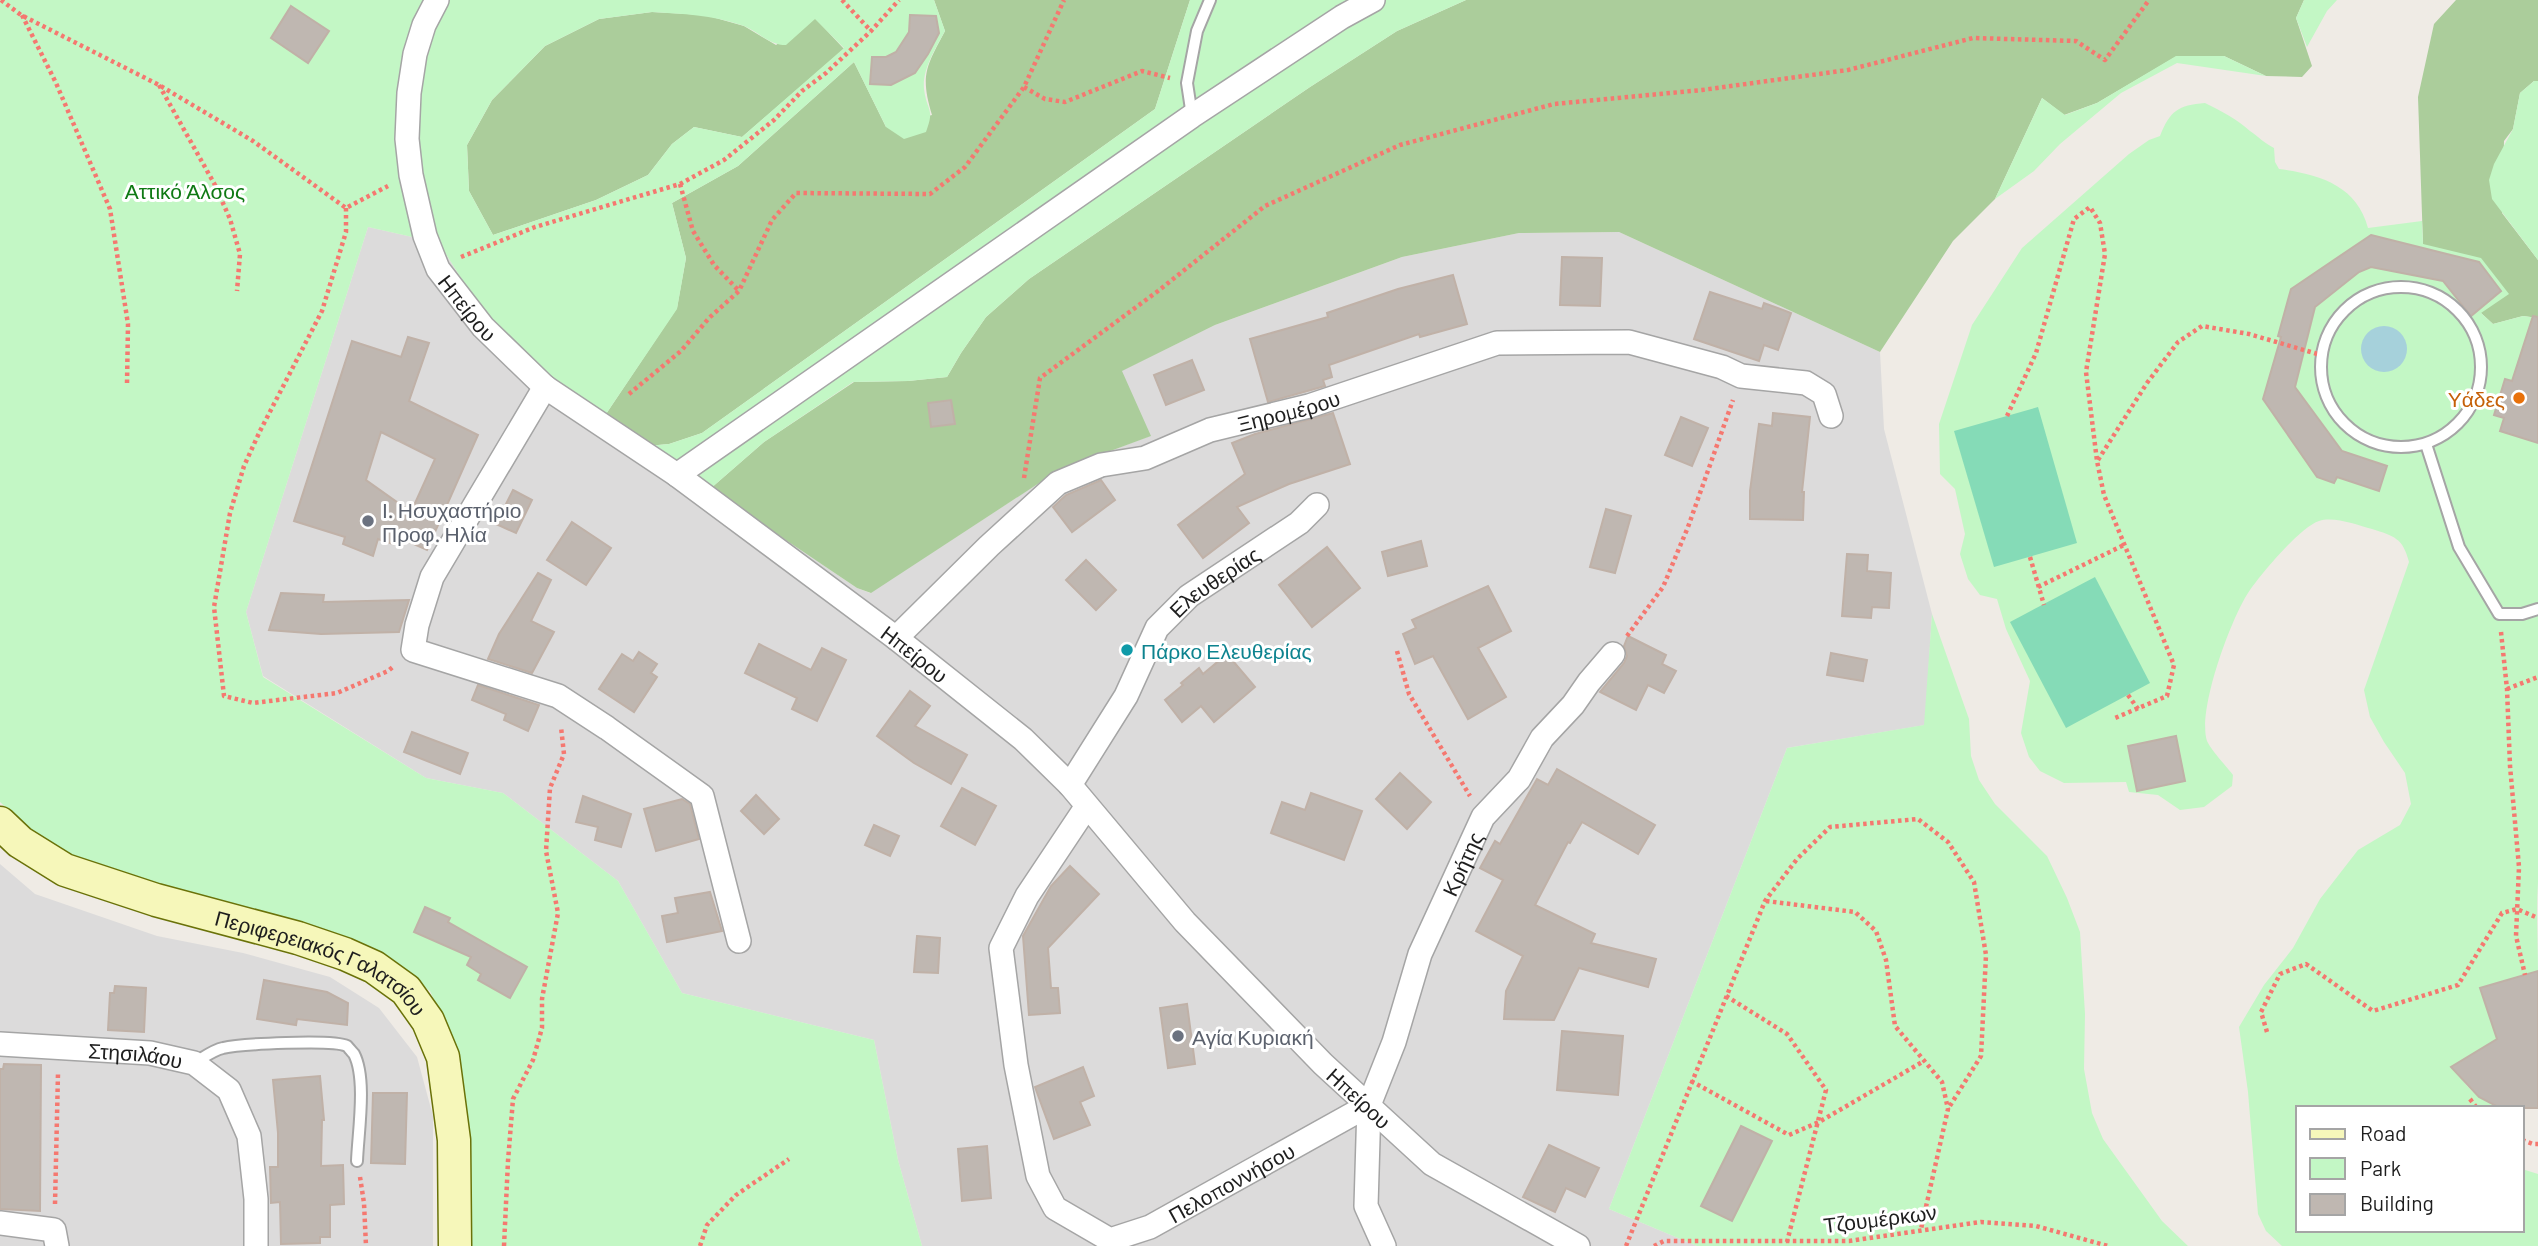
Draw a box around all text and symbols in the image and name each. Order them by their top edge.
park label: Αττικό Άλσος [125,178,245,203]
street label: Ηπείρου [434,269,502,346]
street label: Ξηρομέρου [1235,384,1343,435]
place label: Υάδες [2448,386,2505,411]
marker: Υάδες [2511,390,2527,406]
place label: Ι. Ησυχαστήριο Προφ. Ηλία [382,497,521,546]
marker: Ι. Ησυχαστήριο Προφ. Ηλία [360,513,376,529]
street label: Ελευθερίας [1163,541,1264,622]
street label: Ηπείρου [877,619,953,687]
place label: Πάρκο Ελευθερίας [1141,638,1312,663]
marker: Πάρκο Ελευθερίας [1119,642,1135,658]
street label: Κρήτης [1436,828,1487,900]
street label: Περιφερειακός Γαλατσίου [213,904,432,1020]
place label: Αγία Κυριακή [1192,1024,1314,1049]
marker: Αγία Κυριακή [1170,1028,1186,1044]
street label: Στησιλάου [88,1037,185,1073]
street label: Ηπείρου [1322,1062,1397,1133]
legend [2296,1106,2524,1232]
text: Road [2360,1120,2406,1145]
street label: Πελοποννήσου [1163,1137,1298,1227]
text: Park [2360,1155,2401,1180]
text: Building [2360,1190,2434,1215]
street label: Τζουμέρκων [1822,1199,1938,1237]

